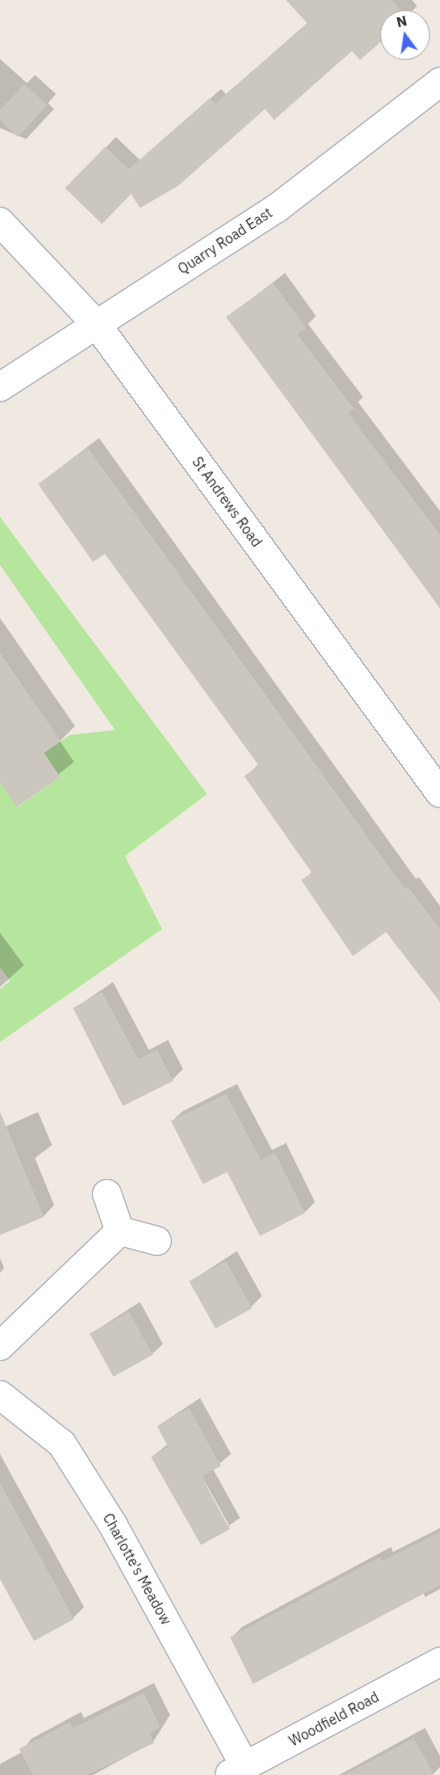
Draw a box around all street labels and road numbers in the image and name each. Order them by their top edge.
street label: Quarry Road East [175,204,275,278]
street label: St Andrews Road [189,454,265,550]
street label: Charlotte's Meadow [99,1510,175,1628]
street label: Woodfield Road [286,1688,382,1750]

